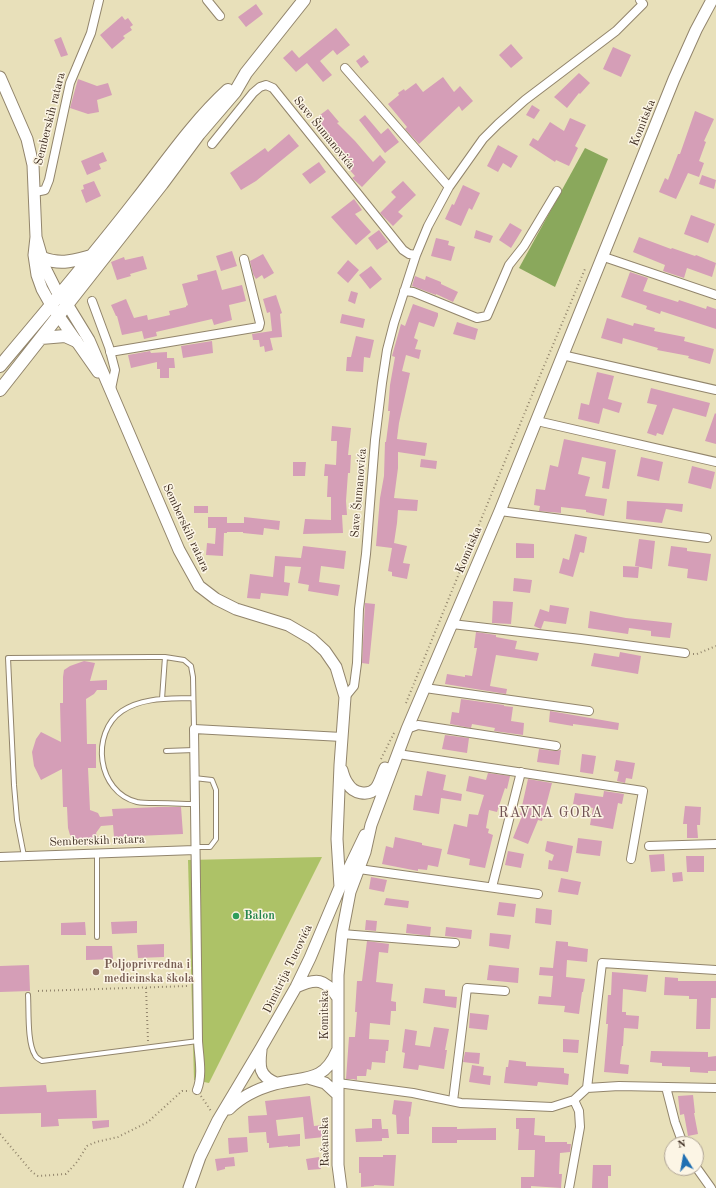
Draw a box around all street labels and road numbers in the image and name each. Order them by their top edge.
street label: Semberskih ratara [31,71,69,167]
street label: Save Šumanovića [290,94,358,172]
street label: Komitska [627,97,659,149]
street label: Save Šumanovića [348,448,370,538]
street label: Semberskih ratara [159,482,213,574]
street label: Komitska [453,524,485,576]
street label: Semberskih ratara [49,832,145,850]
street label: Dimitrija Tucovića [260,922,316,1016]
street label: Komitska [318,990,332,1040]
street label: Račanska [317,1117,333,1167]

